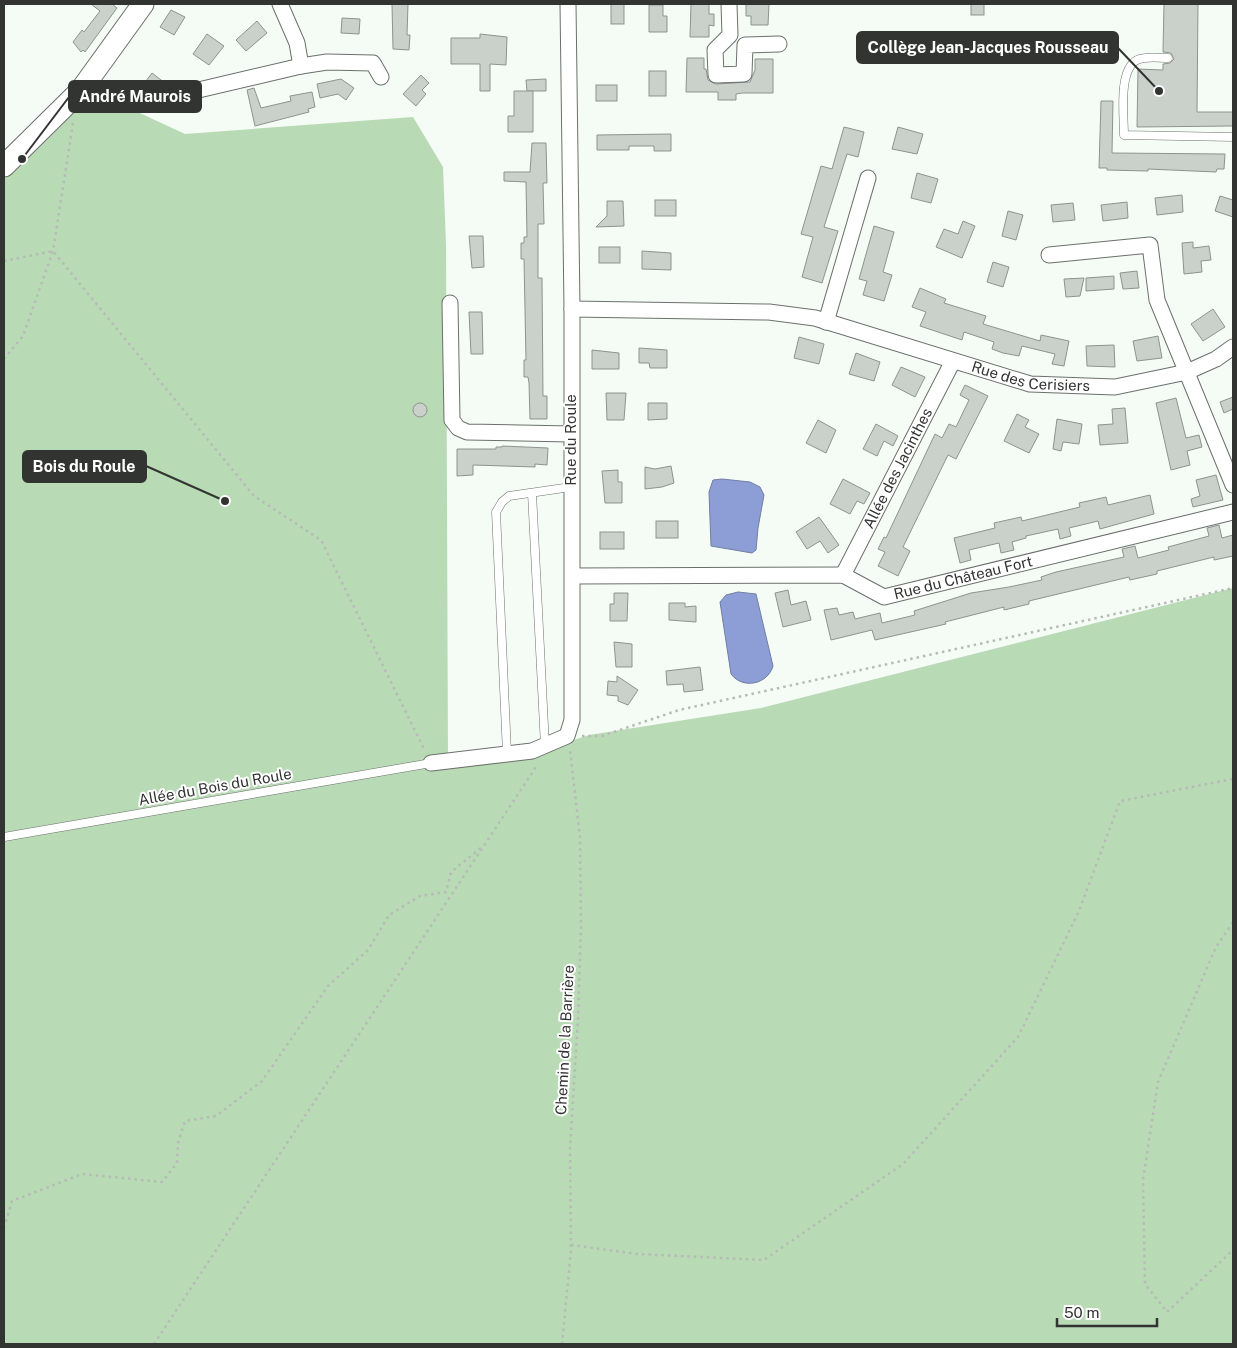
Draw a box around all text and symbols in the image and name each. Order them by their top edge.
callout: Collège Jean-Jacques Rousseau [857,32,1118,63]
text: Collège Jean-Jacques Rousseau [867,38,1109,57]
callout: André Maurois [69,81,201,112]
text: André Maurois [79,87,191,106]
street label: Rue des Cerisiers [970,358,1090,394]
street label: Rue du Roule [562,394,579,486]
street label: Allée des Jacinthes [859,405,935,531]
callout: Bois du Roule [23,451,146,482]
text: Bois du Roule [33,457,135,476]
street label: Rue du Château Fort [892,552,1034,602]
street label: Allée du Bois du Roule [137,765,293,808]
street label: Chemin de la Barrière [552,964,577,1115]
scale bar [1057,1296,1157,1328]
text: 50 m [1064,1304,1099,1321]

